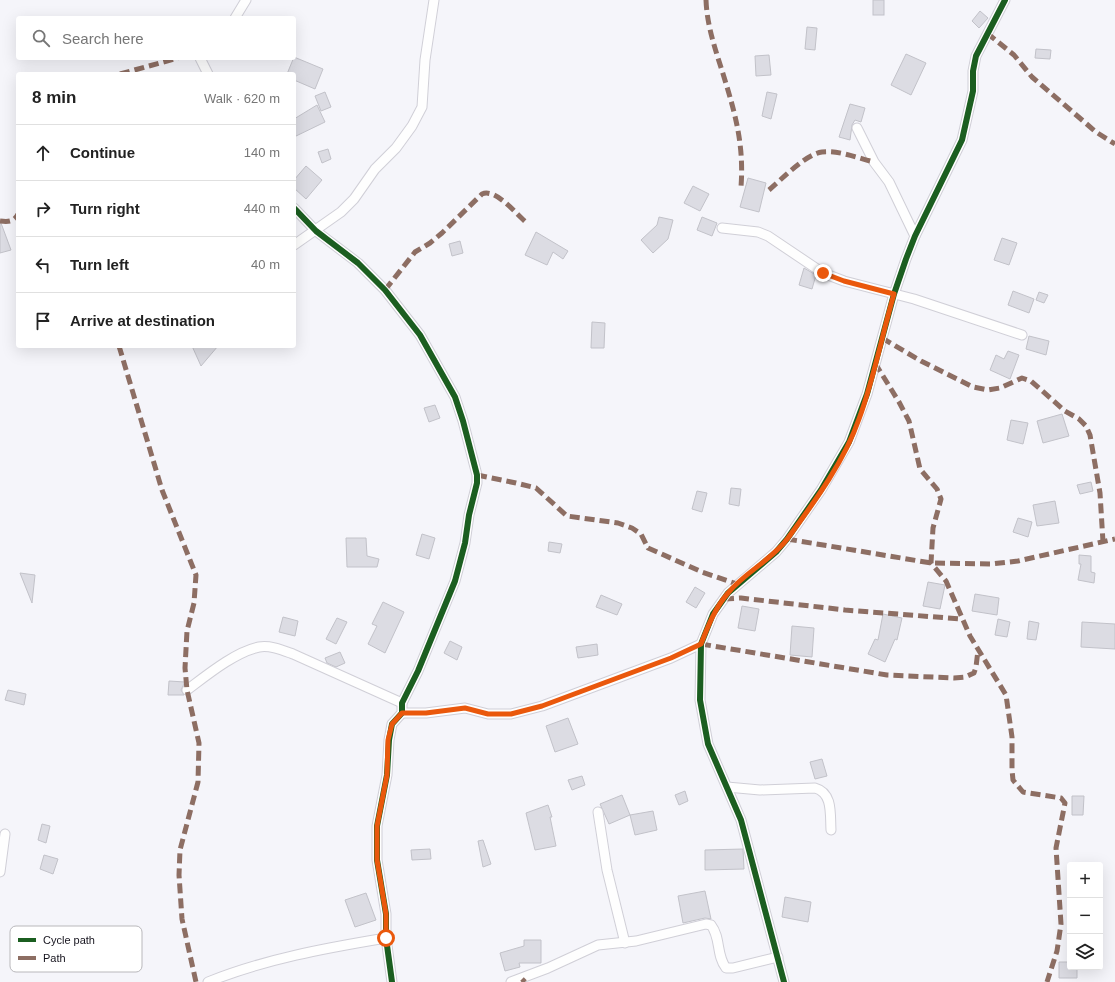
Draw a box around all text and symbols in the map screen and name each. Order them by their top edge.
search box [16,16,296,60]
icon: search [30,27,52,49]
text: Search here [62,30,144,47]
text: 8 min [32,88,76,107]
text: Walk · 620 m [204,91,280,106]
icon: ahead [32,142,54,164]
text: Continue [70,144,135,161]
text: 140 m [244,145,280,160]
icon: right [32,198,54,220]
text: Turn right [70,200,140,217]
text: 440 m [244,201,280,216]
icon: left [32,254,54,276]
text: Turn left [70,256,129,273]
text: 40 m [251,257,280,272]
route end [814,264,832,282]
icon: arrive [32,310,54,332]
text: Arrive at destination [70,312,215,329]
map controls [1067,862,1103,970]
button: + [1067,862,1103,898]
button: − [1067,898,1103,934]
legend [10,926,142,972]
route start [377,929,395,947]
text: Cycle path [43,934,95,946]
button: layers [1067,934,1103,970]
text: Path [43,952,66,964]

